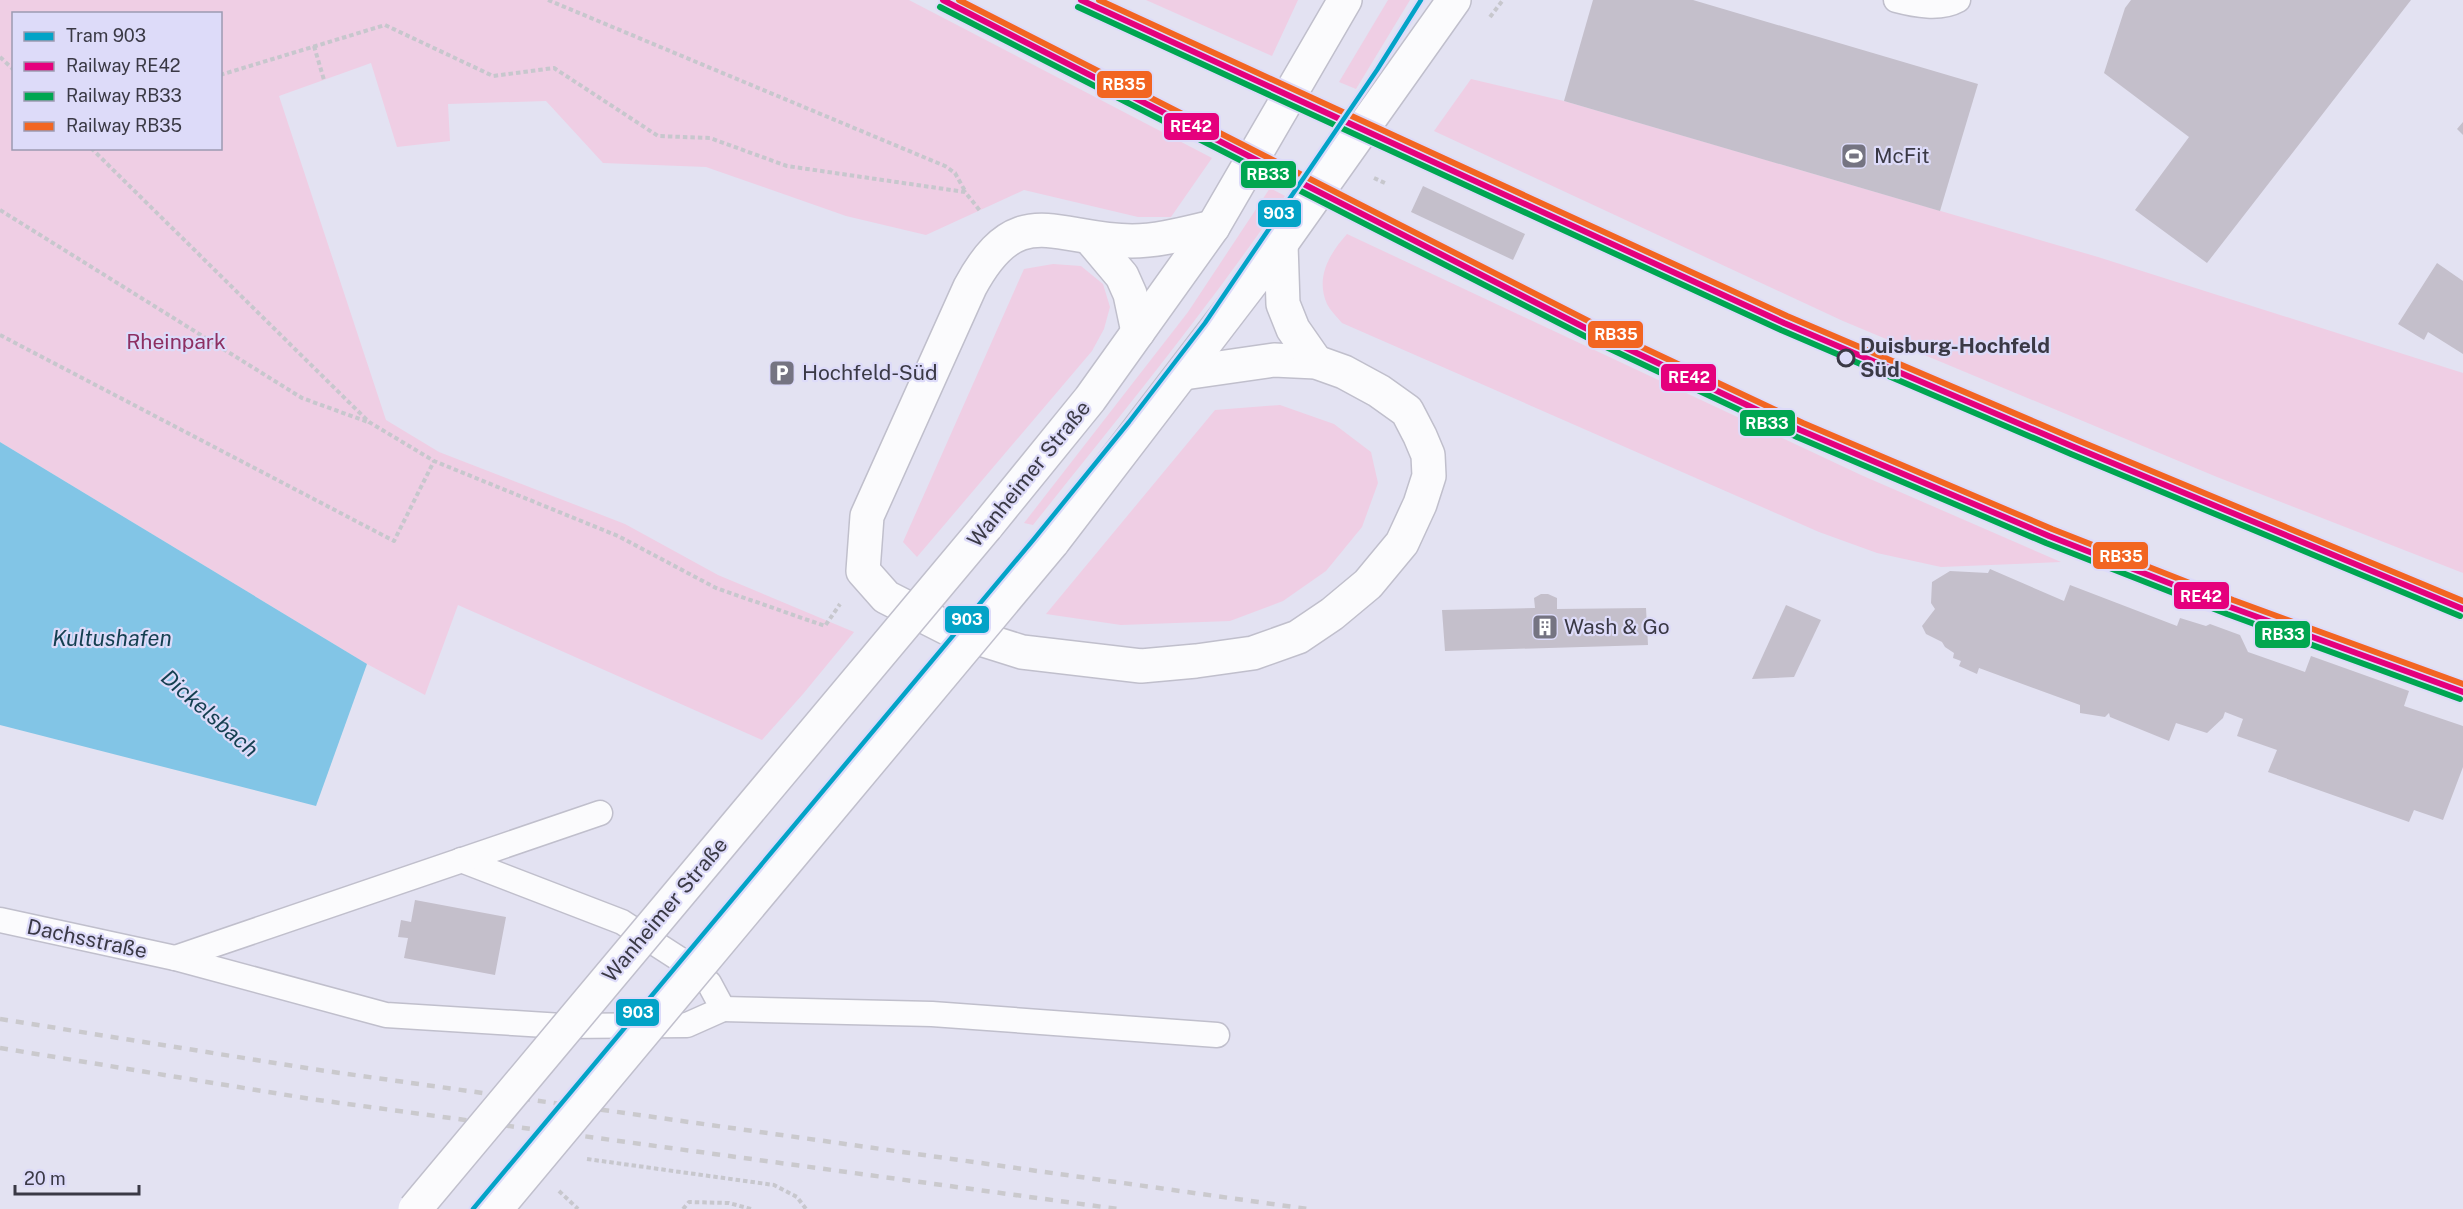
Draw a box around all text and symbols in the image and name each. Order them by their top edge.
legend [12,12,222,150]
text: Tram 903 [66,25,146,46]
text: Railway RE42 [66,55,180,76]
line badge: RB35 [1096,70,1153,99]
text: RB35 [1102,75,1146,94]
text: Railway RB33 [66,85,182,106]
line badge: RE42 [1163,112,1220,141]
text: Railway RB35 [66,115,182,136]
text: RE42 [1170,117,1212,136]
sports icon: McFit [1839,141,1869,171]
place label: McFit [1874,143,1930,168]
line badge: RB33 [1240,160,1297,189]
text: RB33 [1246,165,1290,184]
line badge: 903 [1257,199,1302,228]
text: 903 [1263,204,1295,223]
line badge: RB35 [1587,320,1644,349]
text: RB35 [1594,325,1638,344]
park label: Rheinpark [126,329,226,354]
place label: Duisburg-Hochfeld Süd [1860,333,2050,382]
marker: Duisburg-Hochfeld Süd [1837,349,1855,367]
parking icon: Hochfeld-Süd [767,358,797,388]
place label: Hochfeld-Süd [802,360,938,385]
line badge: RE42 [1660,363,1717,392]
text: RE42 [1668,368,1710,387]
street label: Wanheimer Straße [962,395,1095,552]
line badge: RB33 [1739,409,1796,437]
text: RB33 [1745,414,1789,433]
line badge: RB35 [2092,541,2149,570]
text: RB35 [2099,547,2143,566]
line badge: RE42 [2173,581,2230,610]
text: RE42 [2180,587,2222,606]
line badge: 903 [944,605,990,634]
text: 903 [951,610,983,629]
building icon: Wash & Go [1530,612,1560,642]
place label: Wash & Go [1564,614,1670,639]
line badge: RB33 [2254,620,2311,649]
water label: Kultushafen [52,625,172,651]
text: RB33 [2261,625,2305,644]
water label: Dickelsbach [156,664,264,762]
street label: Wanheimer Straße [597,832,732,987]
street label: Dachsstraße [25,914,150,963]
line badge: 903 [615,998,660,1027]
text: 903 [622,1003,654,1022]
scale bar [15,1158,140,1196]
text: 20 m [24,1168,66,1189]

